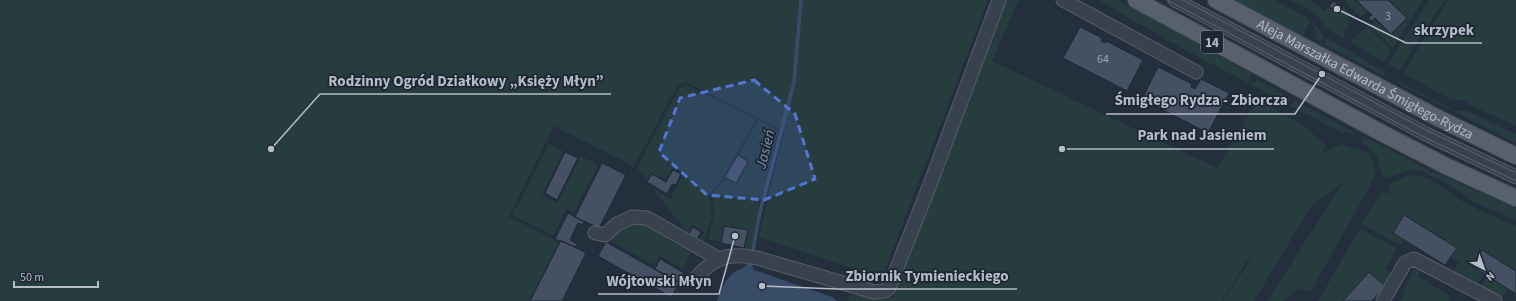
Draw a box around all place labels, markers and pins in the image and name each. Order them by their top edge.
callout: skrzypek [1406,16,1482,43]
callout: Rodzinny Ogród Działkowy „Księży Młyn” [320,67,611,94]
callout: Śmigłego Rydza - Zbiorcza [1106,87,1295,114]
callout: Park nad Jasieniem [1129,122,1274,149]
callout: Zbiornik Tymienieckiego [837,262,1017,289]
callout: Wójtowski Młyn [598,267,719,294]

